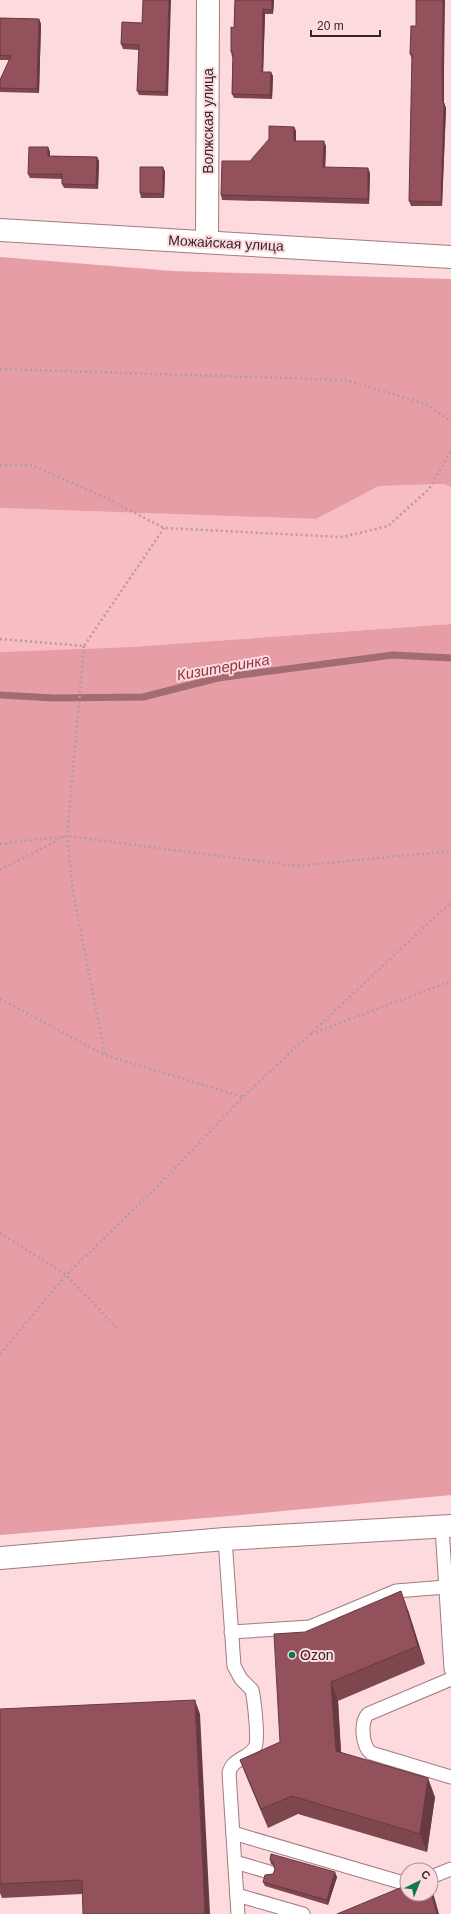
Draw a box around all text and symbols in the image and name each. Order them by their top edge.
scale bar [311,12,380,38]
text: 20 m [317,19,344,33]
street label: Волжская улица [200,68,216,174]
street label: Можайская улица [168,232,284,254]
water label: Кизитеринка [175,650,271,684]
place label: Ozon [300,1647,333,1663]
marker: Ozon [287,1650,297,1660]
north arrow [399,1862,439,1902]
text: С [419,1868,433,1882]

